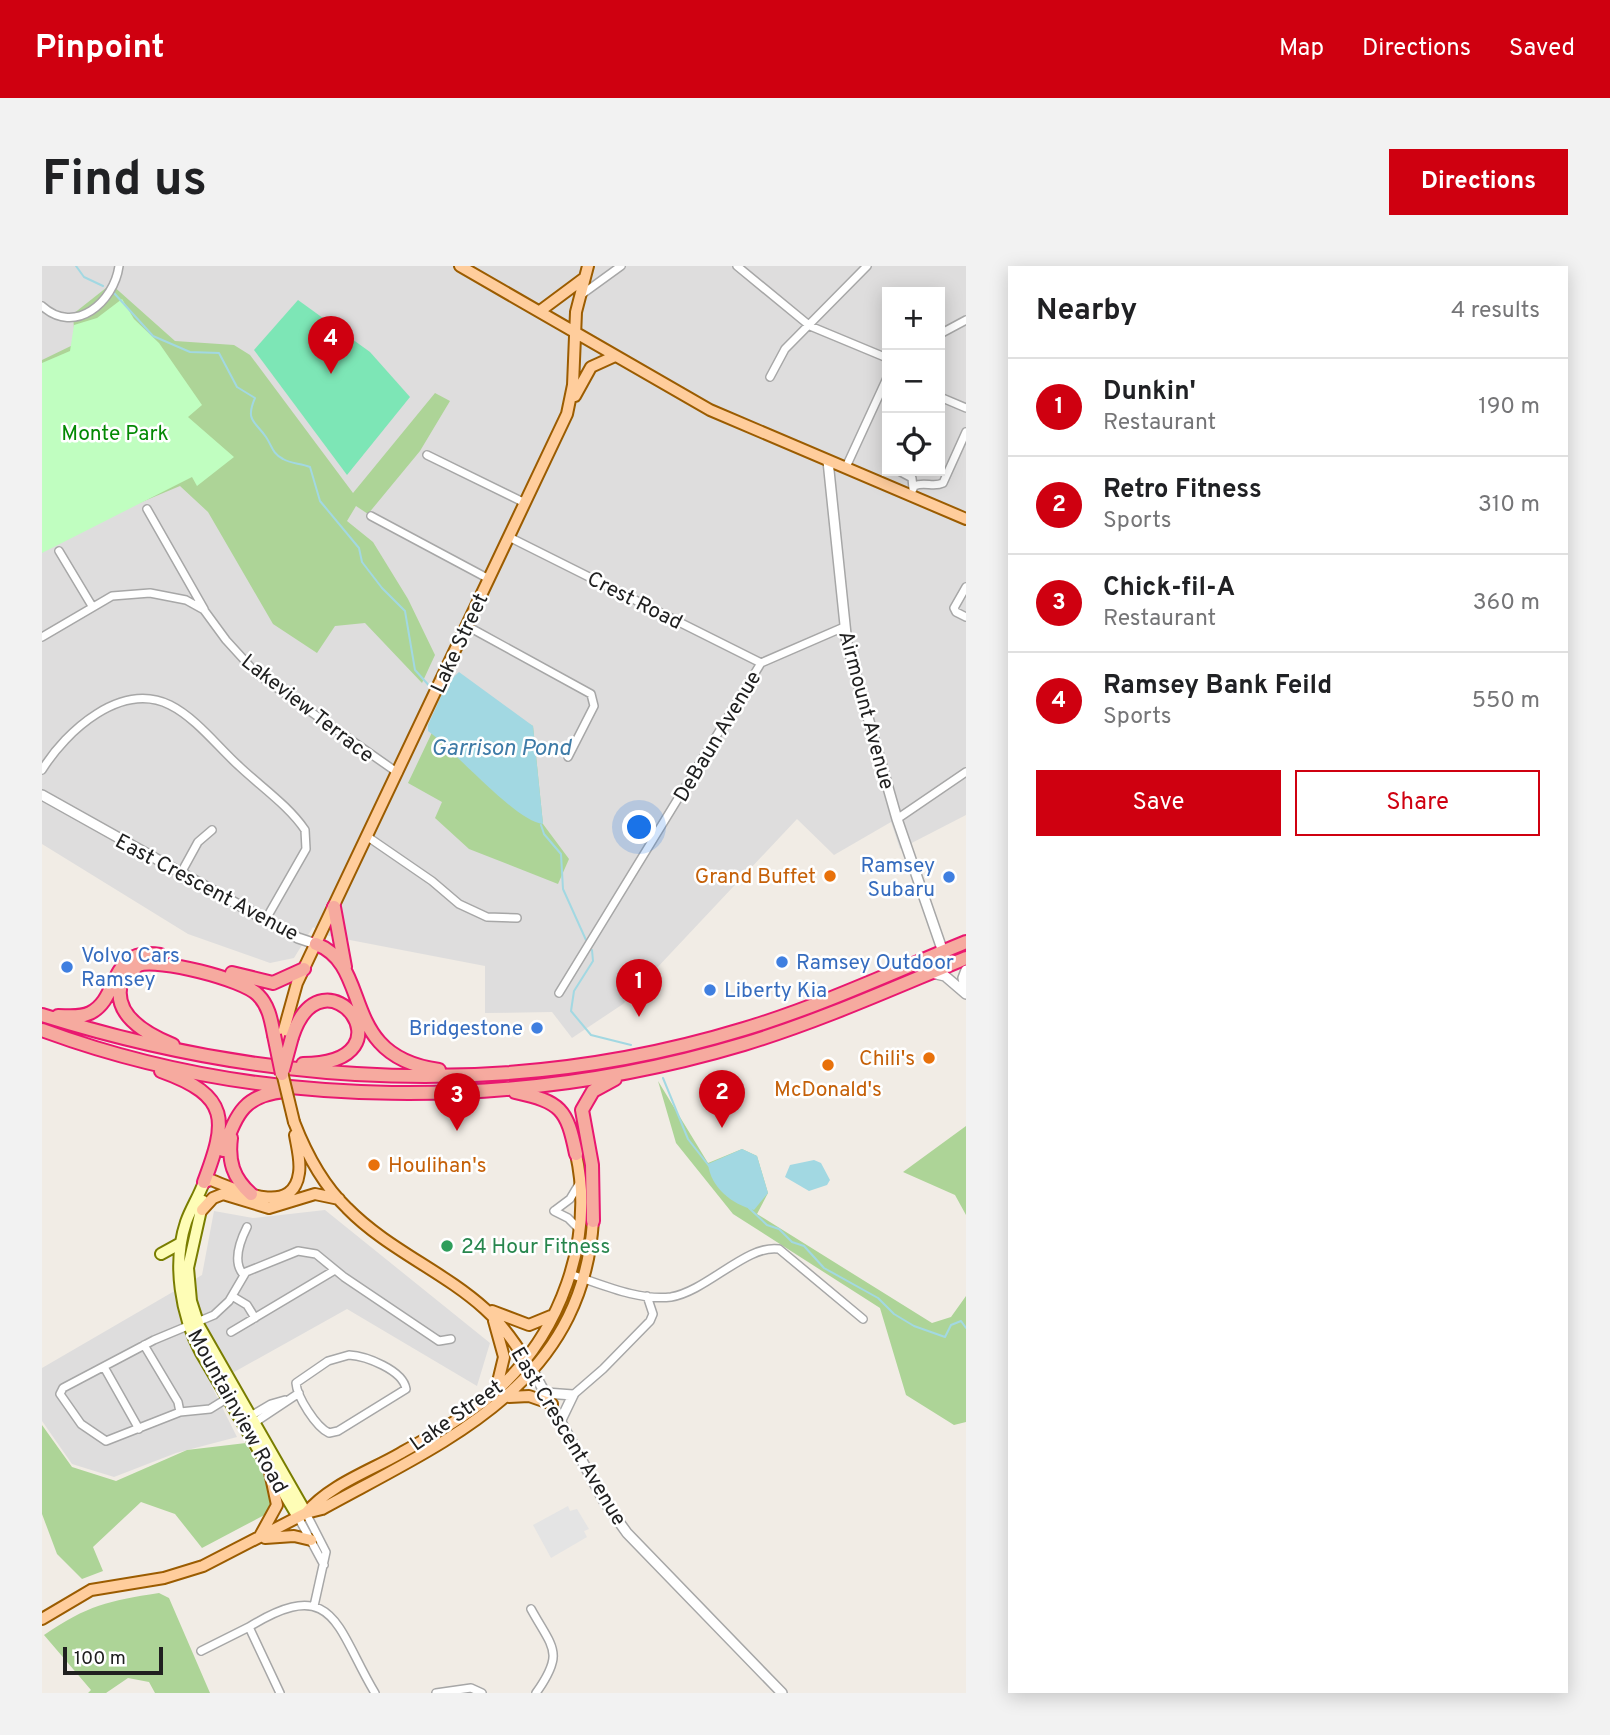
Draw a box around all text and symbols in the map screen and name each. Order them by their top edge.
text: Pinpoint [35,28,164,70]
text: Map [1279,34,1324,64]
text: Directions [1362,34,1471,64]
text: Saved [1509,34,1575,64]
button: Directions [1389,149,1568,215]
text: Find us [42,151,207,213]
map controls [882,287,945,476]
button: + [882,287,945,350]
text: Nearby [1036,293,1137,330]
text: 4 results [1451,297,1540,326]
pin: 4 [308,316,354,374]
button: − [882,350,945,413]
text: Dunkin' [1103,376,1196,409]
text: 1 [1054,393,1064,422]
text: 190 m [1478,393,1540,422]
text: Restaurant [1103,409,1216,438]
button: locate [882,413,945,476]
park label: Monte Park [61,421,169,448]
text: Retro Fitness [1103,474,1262,507]
text: 2 [1052,491,1066,520]
text: 310 m [1478,491,1540,520]
text: Sports [1103,507,1171,536]
street label: Crest Road [582,566,687,637]
text: Chick-fil-A [1103,572,1235,605]
street label: Lake Street [425,589,495,698]
text: 3 [1052,589,1066,618]
text: 360 m [1473,589,1540,618]
text: Restaurant [1103,605,1216,634]
street label: Airmount Avenue [831,628,900,793]
street label: Lakeview Terrace [235,649,379,770]
street label: DeBaun Avenue [668,666,768,807]
text: Ramsey Bank Feild [1103,670,1332,703]
text: 4 [1052,687,1066,716]
text: 550 m [1472,687,1540,716]
text: Sports [1103,703,1171,732]
water label: Garrison Pond [431,735,573,764]
button: Save [1036,770,1281,836]
button: Share [1295,770,1540,836]
your location [622,810,656,844]
street label: East Crescent Avenue [110,829,303,948]
place label: Ramsey Subaru [861,853,935,904]
place label: Grand Buffet [695,864,816,891]
marker: Grand Buffet [822,868,838,884]
marker: Ramsey Subaru [941,869,957,885]
place label: Volvo Cars Ramsey [81,943,180,994]
place label: Ramsey Outdoor [796,950,954,977]
marker: Ramsey Outdoor [774,954,790,970]
marker: Volvo Cars Ramsey [59,959,75,975]
pin: 1 [616,959,662,1017]
place label: Liberty Kia [724,978,827,1005]
marker: Liberty Kia [702,982,718,998]
place label: Bridgestone [409,1016,523,1043]
marker: Bridgestone [529,1020,545,1036]
place label: Chili's [859,1046,915,1073]
marker: Chili's [921,1050,937,1066]
marker: McDonald's [820,1057,836,1073]
pin: 2 [699,1070,745,1128]
pin: 3 [434,1073,480,1131]
place label: McDonald's [774,1077,882,1104]
place label: Houlihan's [388,1153,487,1180]
marker: Houlihan's [366,1157,382,1173]
place label: 24 Hour Fitness [461,1234,610,1261]
marker: 24 Hour Fitness [439,1238,455,1254]
street label: Mountainview Road [180,1325,293,1499]
street label: East Crescent Avenue [504,1342,632,1531]
street label: Lake Street [405,1374,509,1458]
scale bar [63,1644,163,1676]
text: 100 m [74,1647,126,1671]

